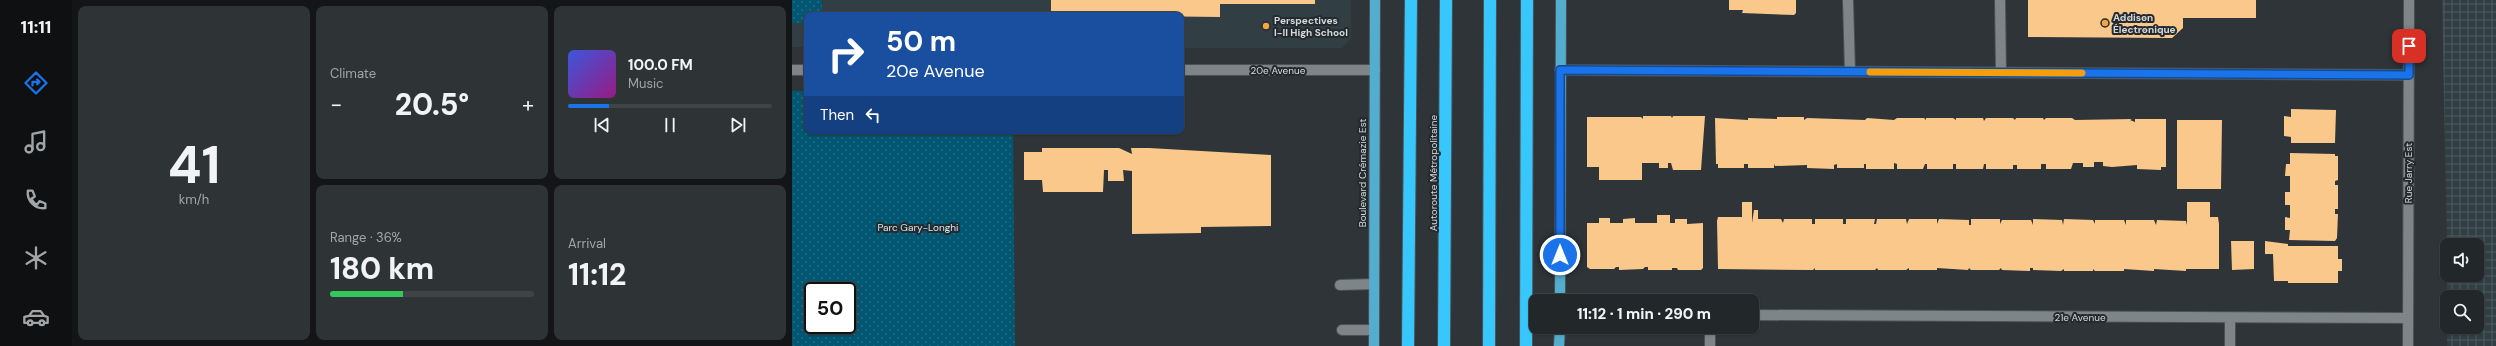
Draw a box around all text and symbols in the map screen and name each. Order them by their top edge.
place label: Addison Électronique [2113,11,2176,36]
place label: Perspectives I-II High School [1274,14,1348,39]
text: 11:11 [21,15,51,39]
marker: Addison Électronique [2100,18,2110,28]
marker: Perspectives I-II High School [1261,21,1271,31]
text: 50 m [886,23,956,60]
icon: right [820,28,872,80]
pin [2392,29,2426,63]
icon: arrive [2398,35,2420,57]
text: 100.0 FM [628,55,693,75]
text: 20e Avenue [886,59,985,83]
street label: 20e Avenue [1251,64,1306,77]
text: Climate [330,65,376,82]
icon: directions [22,69,50,97]
text: Music [628,75,663,92]
text: 20.5° [395,85,469,124]
text: − [330,90,342,119]
text: + [522,90,534,119]
icon: left [862,104,884,126]
text: Then [820,105,854,125]
icon: previous [591,114,613,136]
icon: pause [659,114,681,136]
icon: next [727,114,749,136]
street label: Autoroute Métropolitaine [1427,114,1440,231]
street label: Boulevard Crémazie Est [1356,119,1369,227]
icon: music [22,128,50,156]
text: 41 [168,131,220,199]
street label: Rue Jarry Est [2402,143,2415,203]
icon: phone [22,186,50,214]
text: km/h [179,191,209,208]
park label: Parc Gary-Longhi [877,221,959,234]
text: Range · 36% [330,229,402,246]
position arrow [1539,234,1581,276]
text: Arrival [568,235,606,252]
map controls [2440,238,2484,334]
button: sound [2440,238,2484,282]
icon: climate [22,244,50,272]
text: 180 km [330,249,434,288]
text: 11:12 [568,255,626,294]
speed limit sign: 50 [804,282,856,334]
button: search [2440,290,2484,334]
icon: car [22,303,50,331]
text: 11:12 · 1 min · 290 m [1577,304,1711,324]
street label: 21e Avenue [2054,311,2106,324]

